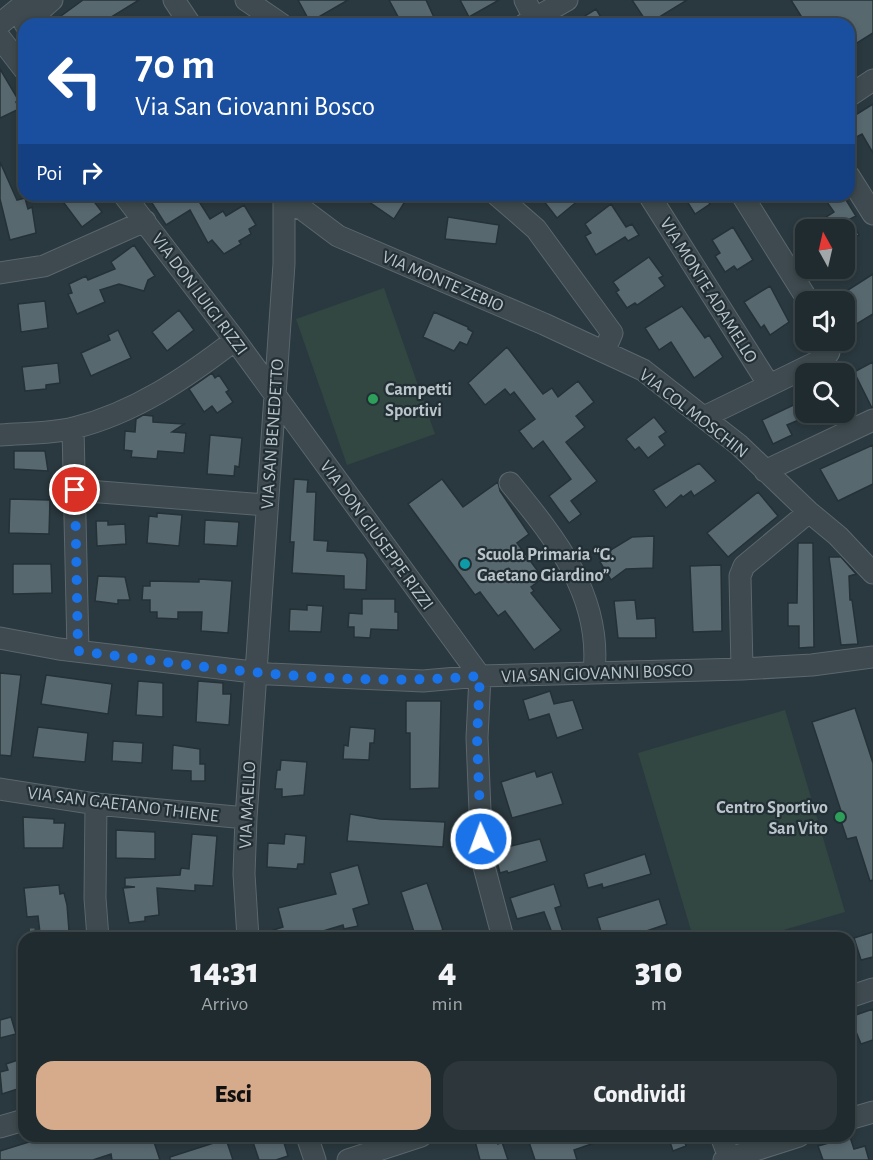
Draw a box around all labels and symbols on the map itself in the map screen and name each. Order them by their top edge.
street label: VIA MONTE ADAMELLO [656,215,760,366]
north arrow [795,219,855,279]
street label: VIA DON LUIGI RIZZI [148,230,251,359]
street label: VIA MONTE ZEBIO [379,248,506,316]
street label: VIA SAN BENEDETTO [259,358,287,510]
street label: VIA COL MOSCHIN [636,366,751,462]
place label: Campetti Sportivi [385,381,452,420]
marker: Campetti Sportivi [366,392,380,406]
street label: VIA DON GIUSEPPE RIZZI [316,458,436,614]
pin [49,464,100,515]
place label: Scuola Primaria “G. Gaetano Giardino” [477,546,615,585]
marker: Scuola Primaria “G. Gaetano Giardino” [458,557,472,571]
street label: VIA SAN GIOVANNI BOSCO [501,662,693,686]
street label: VIA MAELLO [237,761,259,849]
street label: VIA SAN GAETANO THIENE [26,784,220,826]
place label: Centro Sportivo San Vito [716,799,828,838]
position arrow [449,807,513,871]
marker: Centro Sportivo San Vito [833,810,847,824]

